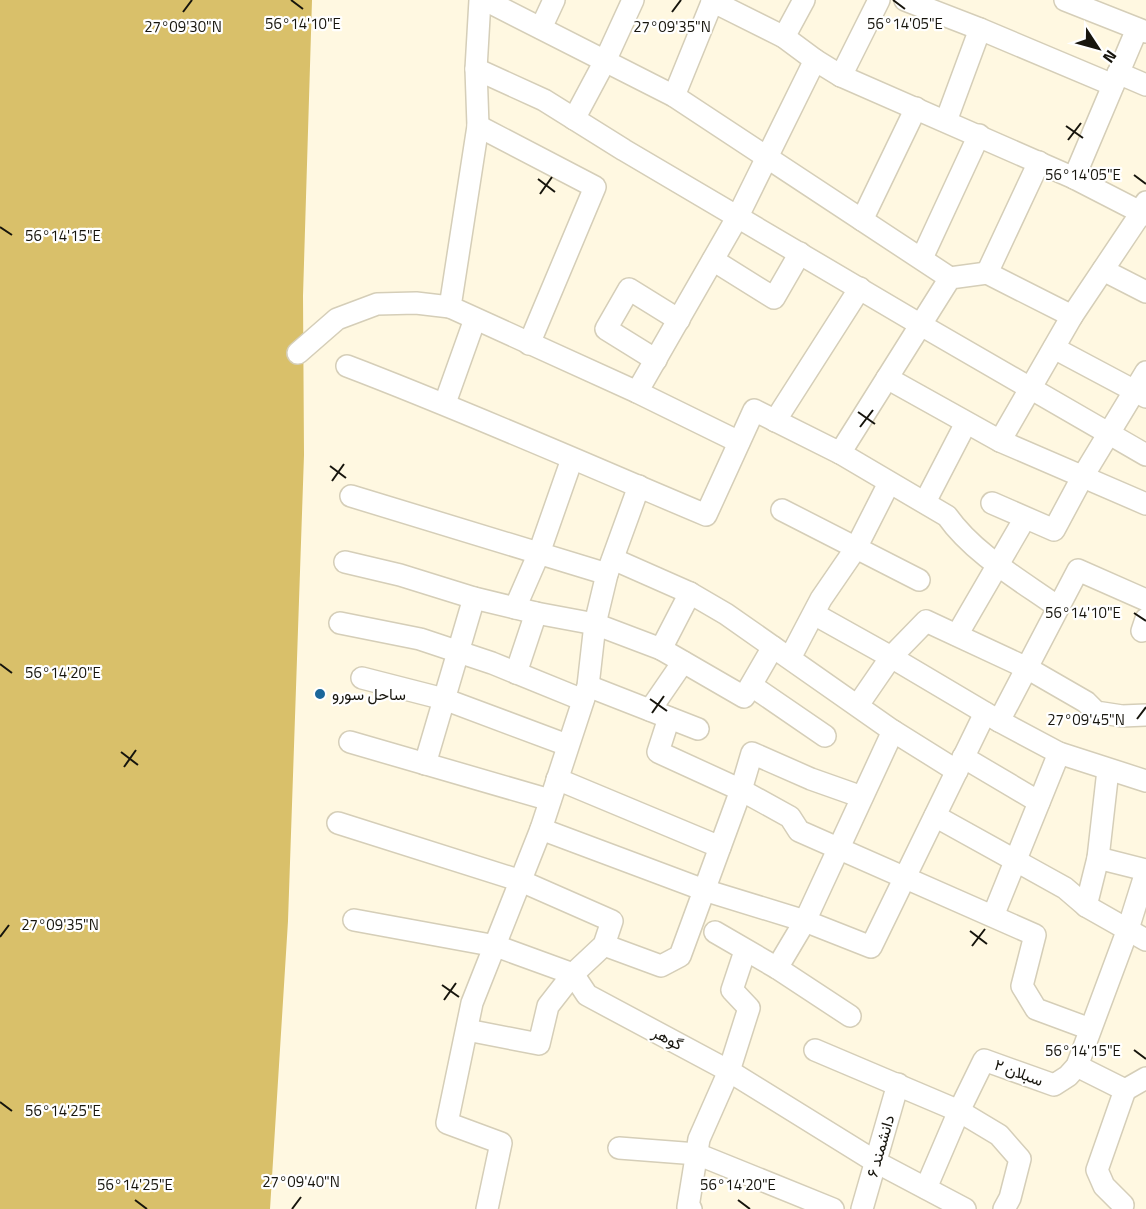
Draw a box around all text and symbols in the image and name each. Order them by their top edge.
text: 56°14'10"E [265,12,341,35]
text: 56°14'05"E [867,12,943,35]
text: 27°09'30"N [144,15,222,38]
text: 27°09'35"N [633,15,711,38]
north arrow [1068,18,1128,78]
text: N [1097,45,1123,68]
text: 56°14'05"E [1045,163,1121,186]
text: 56°14'15"E [25,224,101,247]
text: 56°14'10"E [1045,601,1121,624]
text: 56°14'20"E [25,661,101,684]
place label: ساحل سورو [332,682,406,706]
marker: ساحل سورو [313,687,327,701]
text: 27°09'45"N [1047,708,1125,731]
text: 27°09'35"N [21,913,99,936]
street label: گوهر [648,1020,688,1056]
text: 56°14'15"E [1045,1039,1121,1062]
street label: سبلان ۲ [991,1052,1047,1092]
text: 56°14'25"E [25,1099,101,1122]
street label: دانشمند ۶ [860,1112,900,1180]
text: 27°09'40"N [262,1170,340,1193]
text: 56°14'25"E [97,1173,173,1196]
text: 56°14'20"E [700,1173,776,1196]

